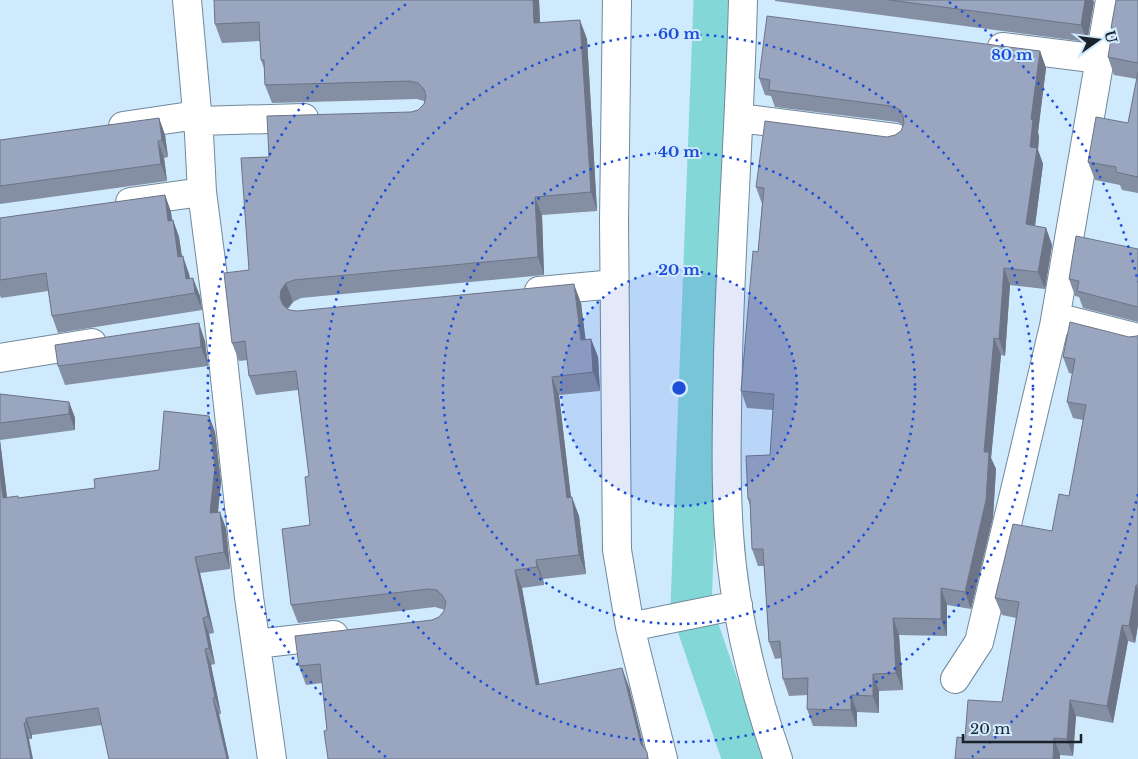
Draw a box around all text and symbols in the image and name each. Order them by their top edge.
north arrow [1073,15,1123,65]
text: 60 m [658,24,700,43]
text: U [1100,29,1121,46]
text: 80 m [991,45,1033,64]
text: 40 m [658,142,700,161]
text: 20 m [658,260,700,279]
centre of rings [670,379,688,397]
scale bar [963,712,1080,744]
text: 20 m [970,719,1010,738]

